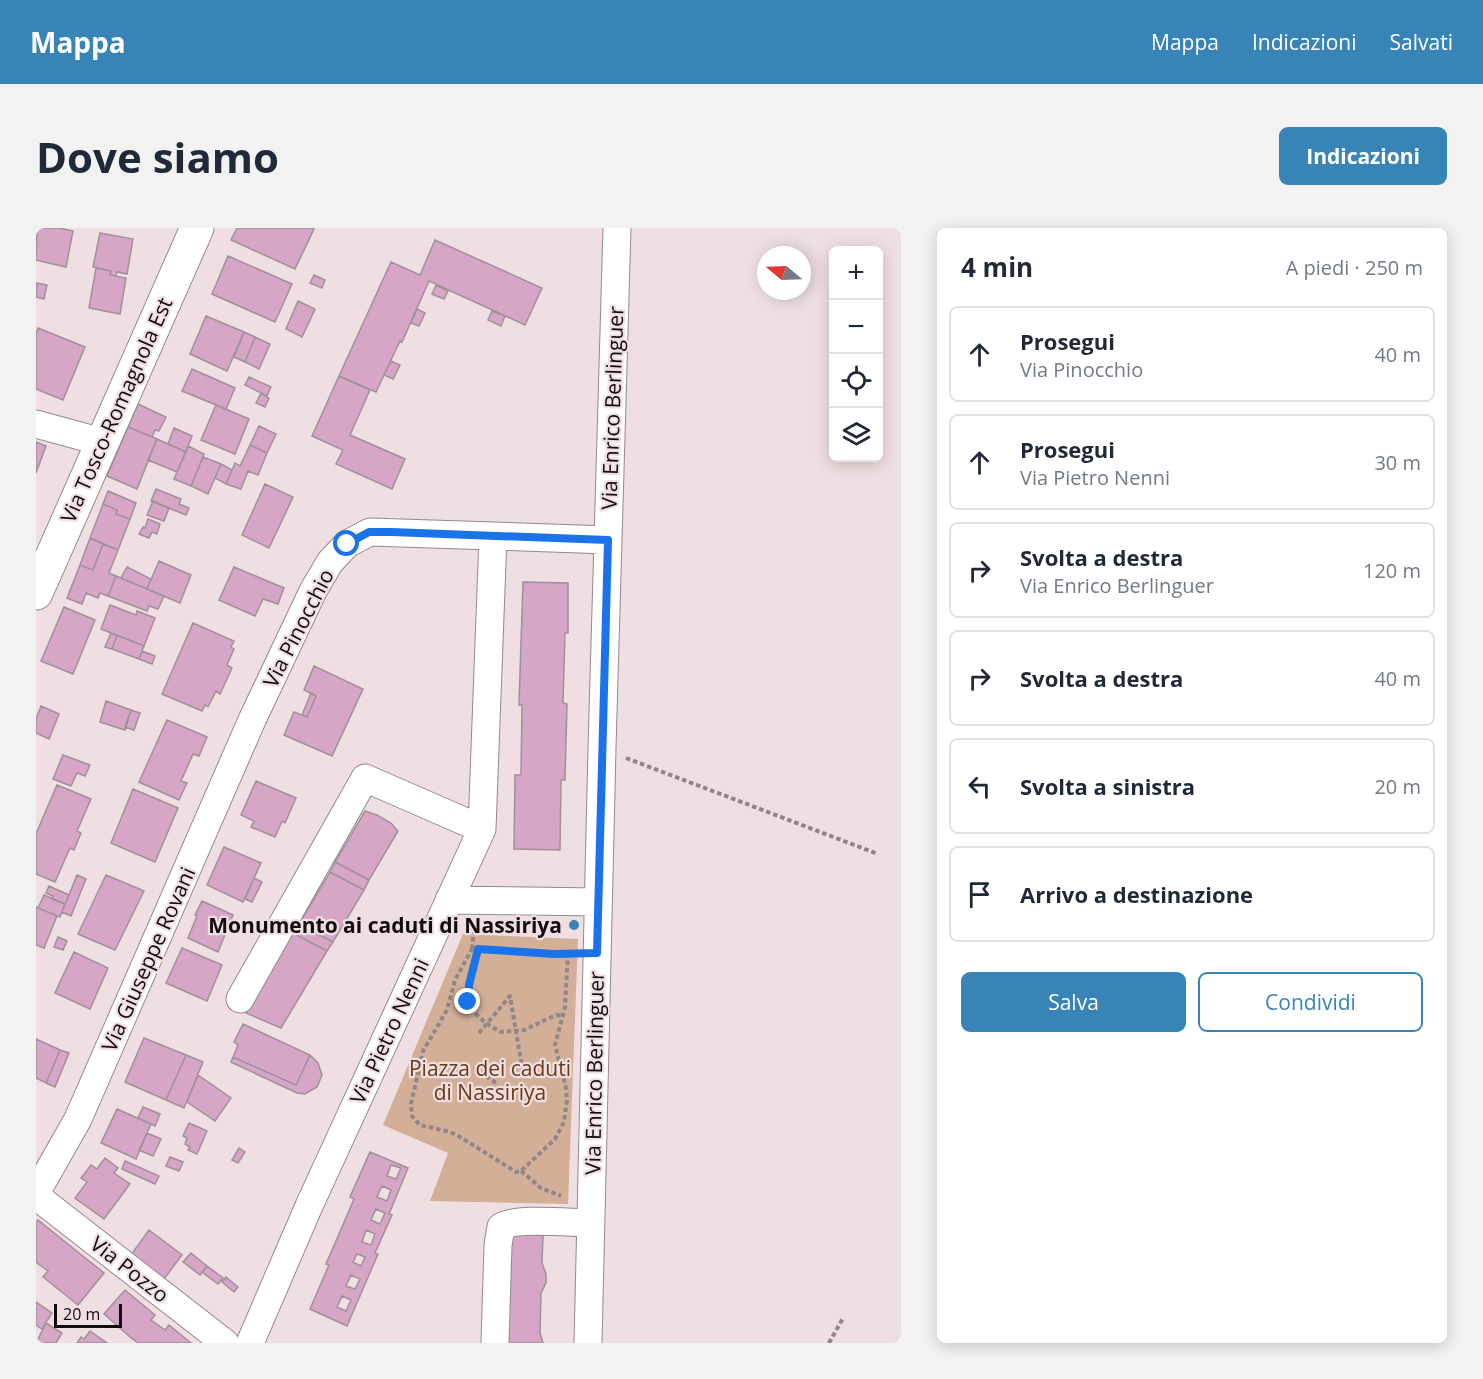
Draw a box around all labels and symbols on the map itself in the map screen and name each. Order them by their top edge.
north arrow [757,246,811,300]
street label: Via Tosco-Romagnola Est [54,293,178,527]
street label: Via Enrico Berlinguer [594,305,630,510]
route start [333,530,359,556]
street label: Via Pinocchio [256,564,340,692]
street label: Via Giuseppe Rovani [95,862,201,1056]
place label: Monumento ai caduti di Nassiriya [208,911,562,939]
marker: Monumento ai caduti di Nassiriya [567,918,581,932]
street label: Via Pietro Nenni [343,954,435,1108]
street label: Via Enrico Berlinguer [578,971,610,1175]
route end [454,988,480,1014]
park label: Piazza dei caduti di Nassiriya [409,1054,571,1106]
street label: Via Pozzo [85,1229,175,1309]
scale bar [54,1301,122,1328]

